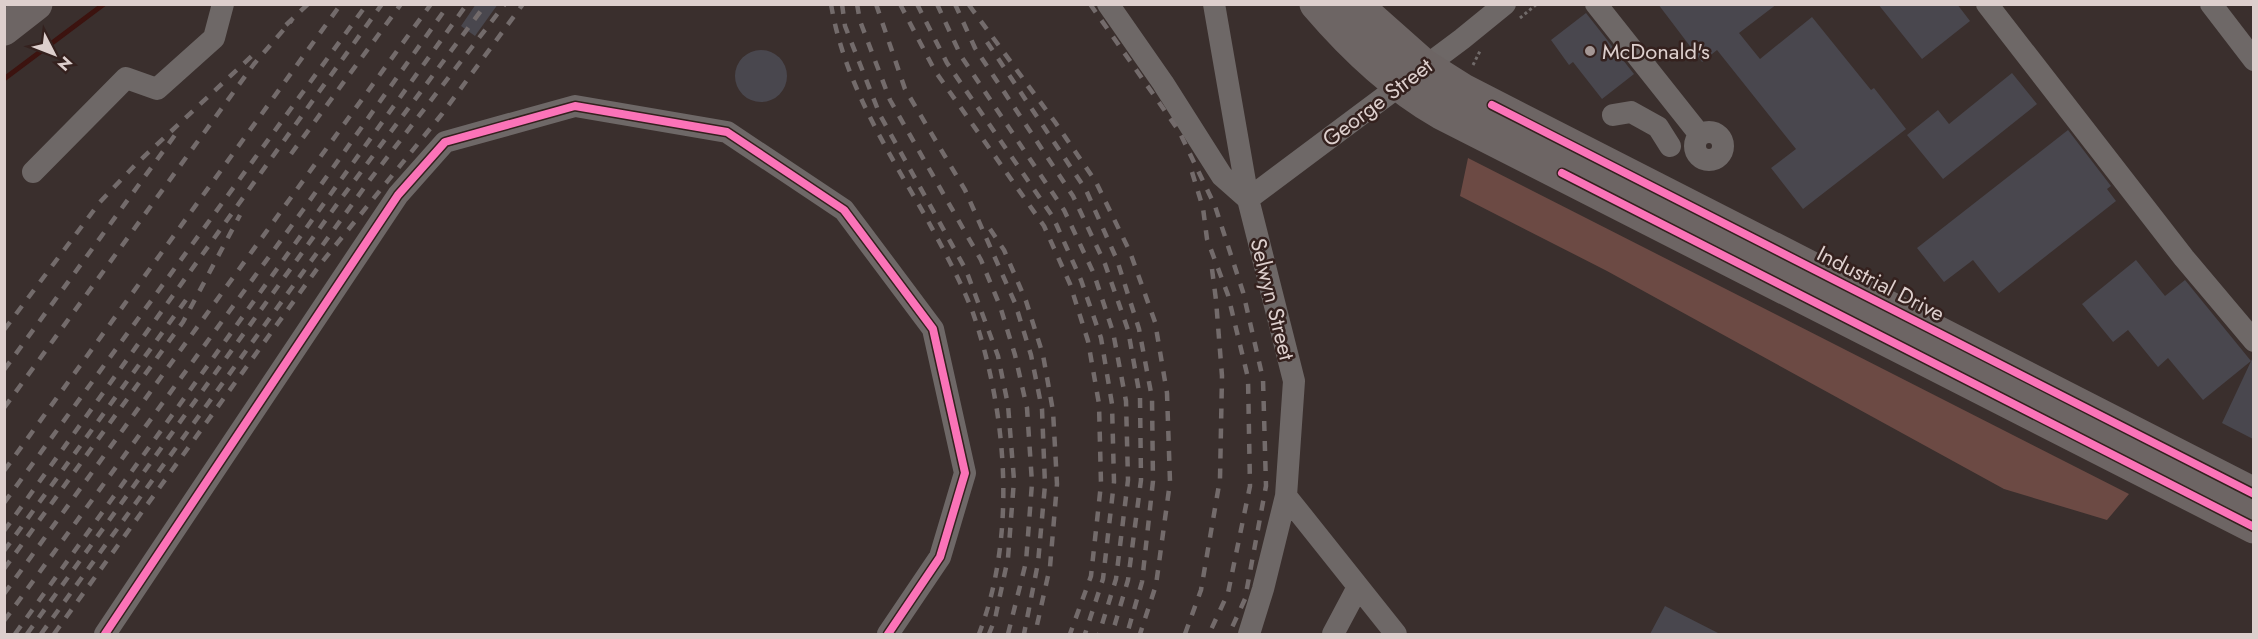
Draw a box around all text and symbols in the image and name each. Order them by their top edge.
north arrow [24,24,84,84]
place label: McDonald's [1602,35,1710,67]
marker: McDonald's [1583,44,1597,58]
street label: George Street [1315,50,1439,154]
text: N [52,51,78,76]
street label: Selwyn Street [1242,235,1304,364]
street label: Industrial Drive [1812,237,1950,329]

